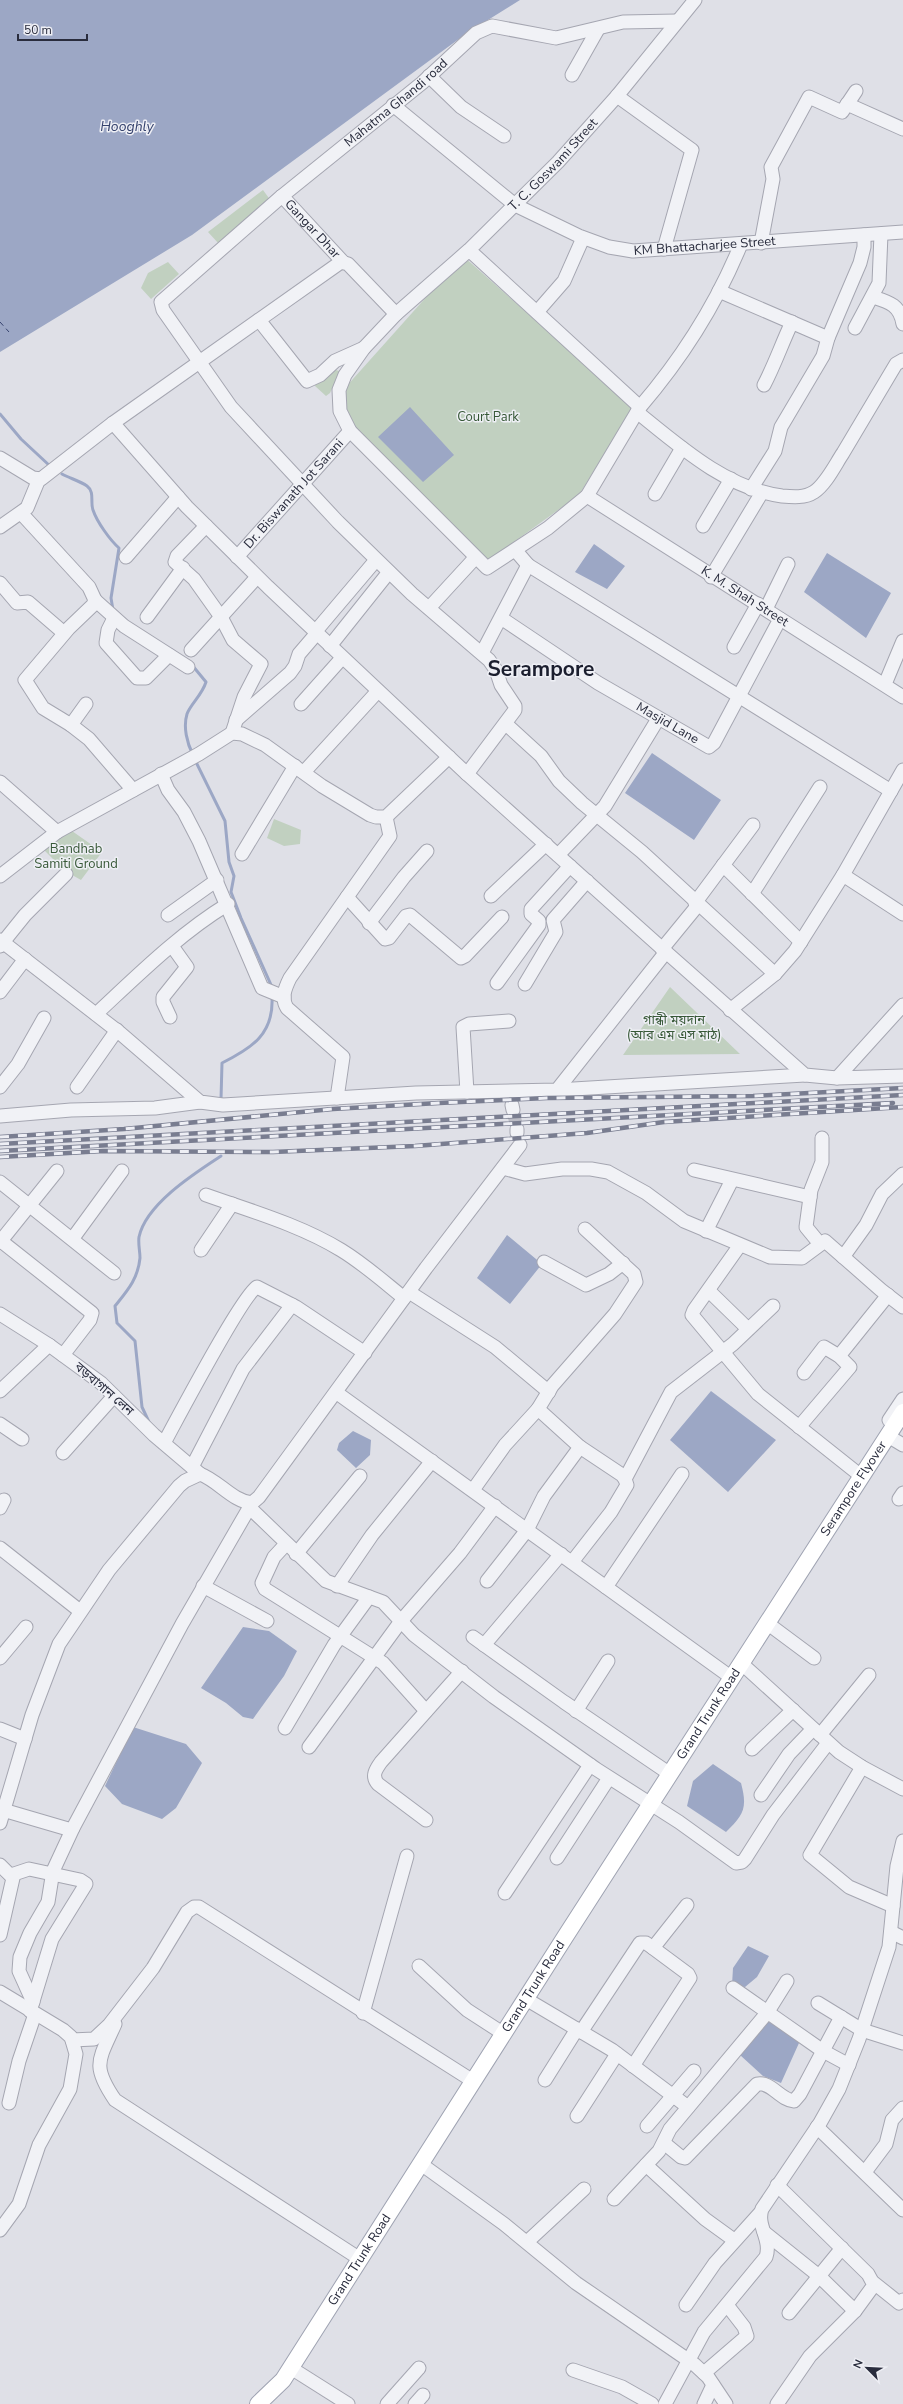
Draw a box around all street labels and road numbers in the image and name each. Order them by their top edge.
street label: Mahatma Ghandi road [341,54,452,151]
street label: T. C. Goswami Street [504,114,602,215]
street label: Gangar Dhar [281,195,345,263]
street label: KM Bhattacharjee Street [633,232,777,260]
street label: Dr. Biswanath Jot Sarani [240,435,348,552]
street label: K. M. Shah Street [698,562,792,631]
street label: Masjid Lane [633,698,702,748]
street label: বড়বাগান লেন [70,1358,138,1420]
street label: Serampore Flyover [816,1437,891,1540]
street label: Grand Trunk Road [672,1665,745,1763]
street label: Grand Trunk Road [497,1937,569,2036]
street label: Grand Trunk Road [323,2211,395,2309]

